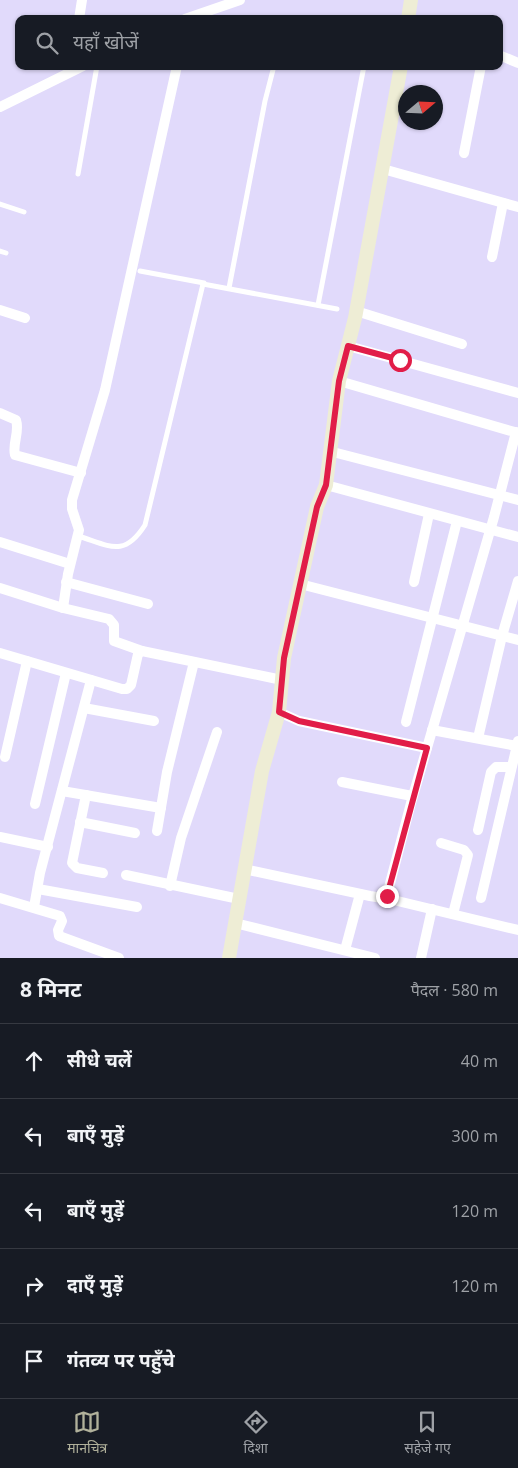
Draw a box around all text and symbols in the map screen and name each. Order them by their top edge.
search box [15,15,503,70]
icon: search [33,29,61,57]
text: यहाँ खोजें [73,29,139,55]
north arrow [398,85,443,130]
route start [389,349,412,372]
route end [376,885,399,908]
text: 8 मिनट [20,975,82,1003]
text: पैदल · 580 m [411,979,498,1001]
icon: ahead [20,1047,48,1075]
text: सीधे चलें [67,1047,132,1073]
text: 40 m [461,1050,498,1072]
icon: left [20,1122,48,1150]
text: बाएँ मुड़ें [67,1122,124,1148]
text: 300 m [452,1125,498,1147]
icon: left [20,1197,48,1225]
text: बाएँ मुड़ें [67,1197,124,1223]
text: 120 m [452,1200,498,1222]
icon: right [20,1272,48,1300]
text: दाएँ मुड़ें [67,1272,123,1298]
text: 120 m [452,1275,498,1297]
icon: arrive [20,1347,48,1375]
text: गंतव्य पर पहुँचे [67,1347,175,1373]
tab: मानचित्र [67,1408,107,1459]
tab: दिशा [242,1408,270,1459]
tab: सहेजे गए [404,1408,451,1459]

